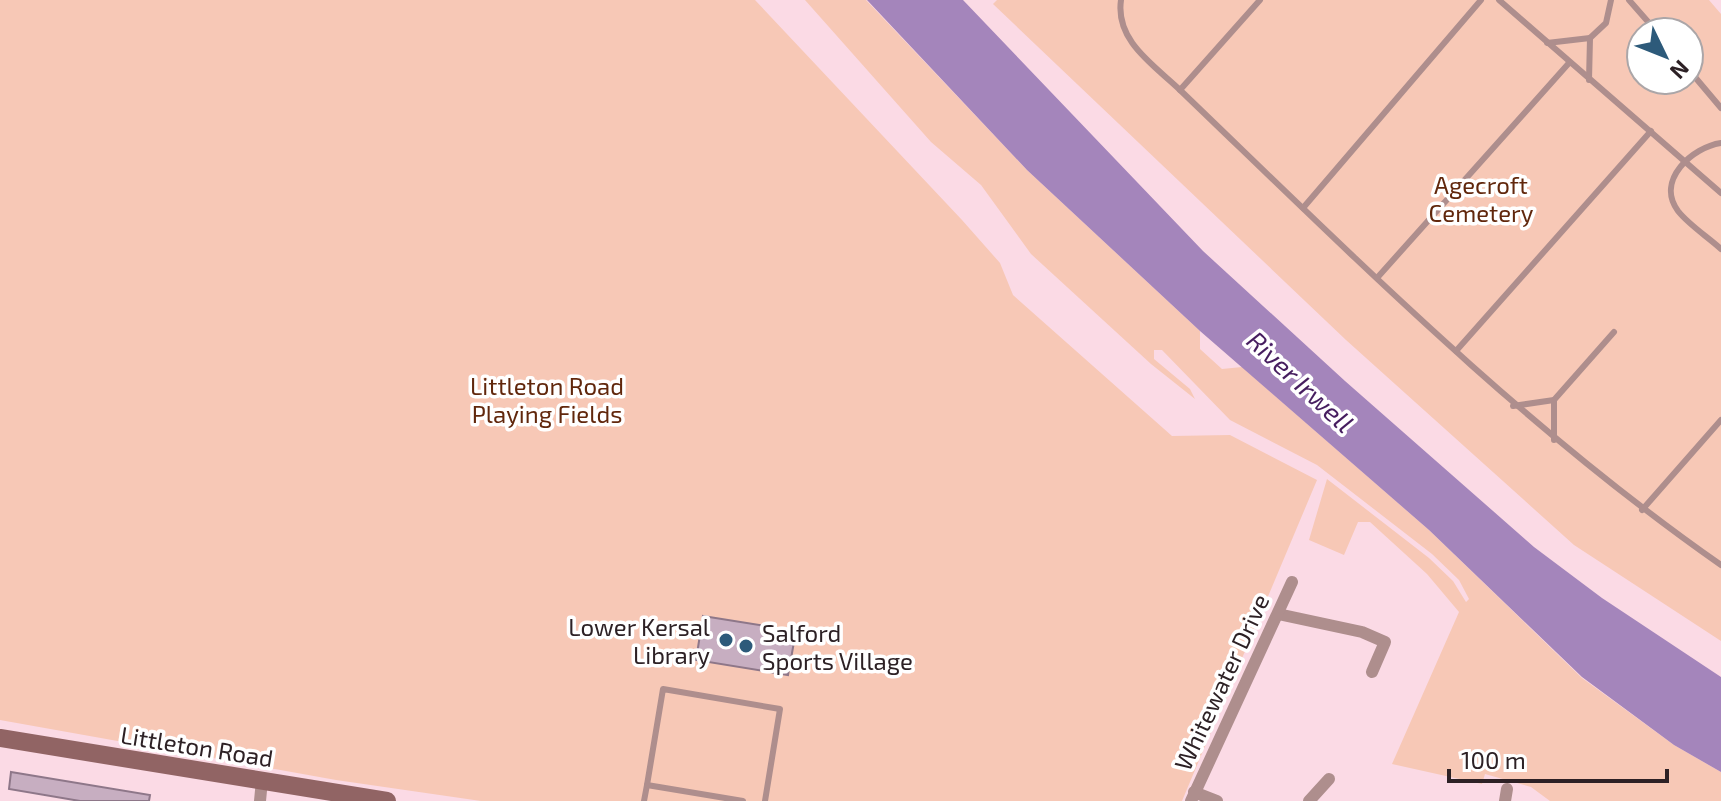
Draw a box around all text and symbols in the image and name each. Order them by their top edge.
north arrow [1625,16,1705,96]
text: N [1665,56,1695,85]
park label: Agecroft Cemetery [1429,170,1534,227]
water label: River Irwell [1241,324,1361,438]
park label: Littleton Road Playing Fields [470,371,624,428]
street label: Whitewater Drive [1167,589,1275,775]
place label: Lower Kersal Library [568,612,710,669]
place label: Salford Sports Village [762,618,913,675]
marker: Lower Kersal Library [717,631,735,649]
marker: Salford Sports Village [737,637,755,655]
street label: Littleton Road [119,720,275,772]
scale bar [1449,733,1667,783]
text: 100 m [1461,745,1526,774]

